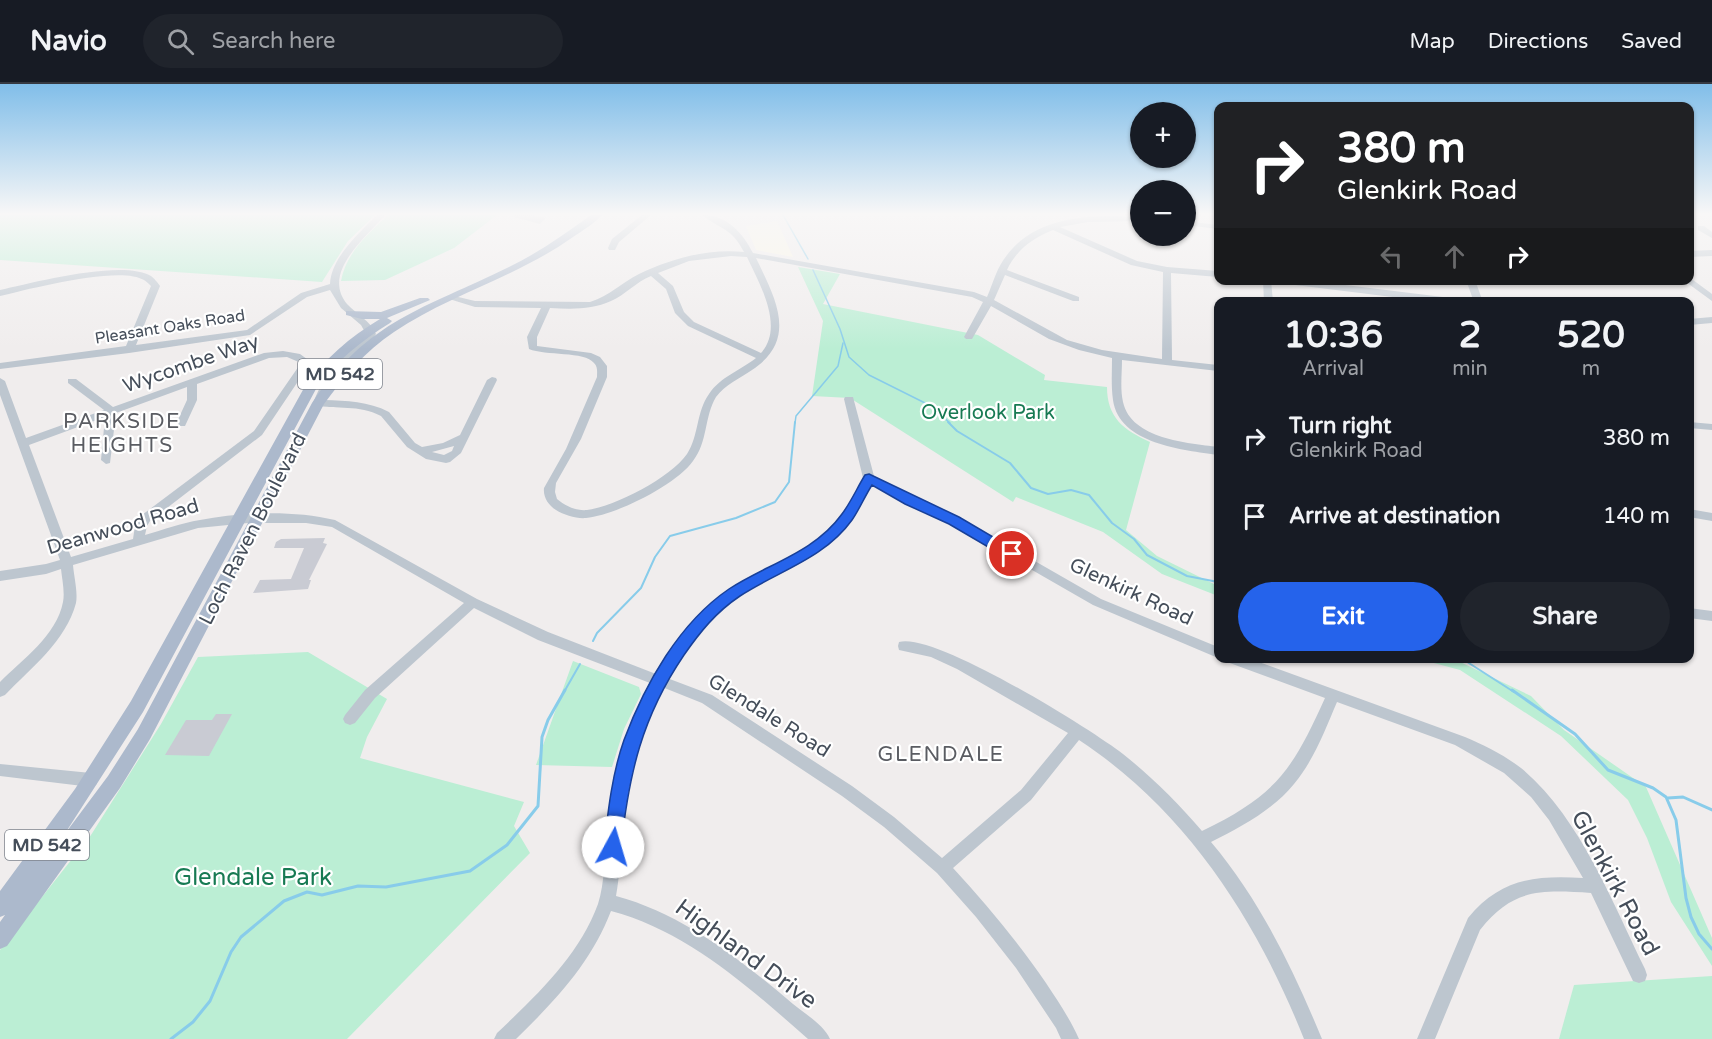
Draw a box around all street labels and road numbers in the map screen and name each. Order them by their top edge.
street label: Pleasant Oaks Road [94,305,246,349]
street label: Wycombe Way [120,329,262,398]
road number: MD 542 [298,359,382,389]
street label: Loch Raven Boulevard [194,429,312,629]
street label: Deanwood Road [44,494,202,560]
street label: Glenkirk Road [1065,553,1197,631]
street label: Glendale Road [704,669,834,763]
street label: Glenkirk Road [1565,805,1665,961]
road number: MD 542 [5,830,89,860]
street label: Highland Drive [669,893,823,1015]

